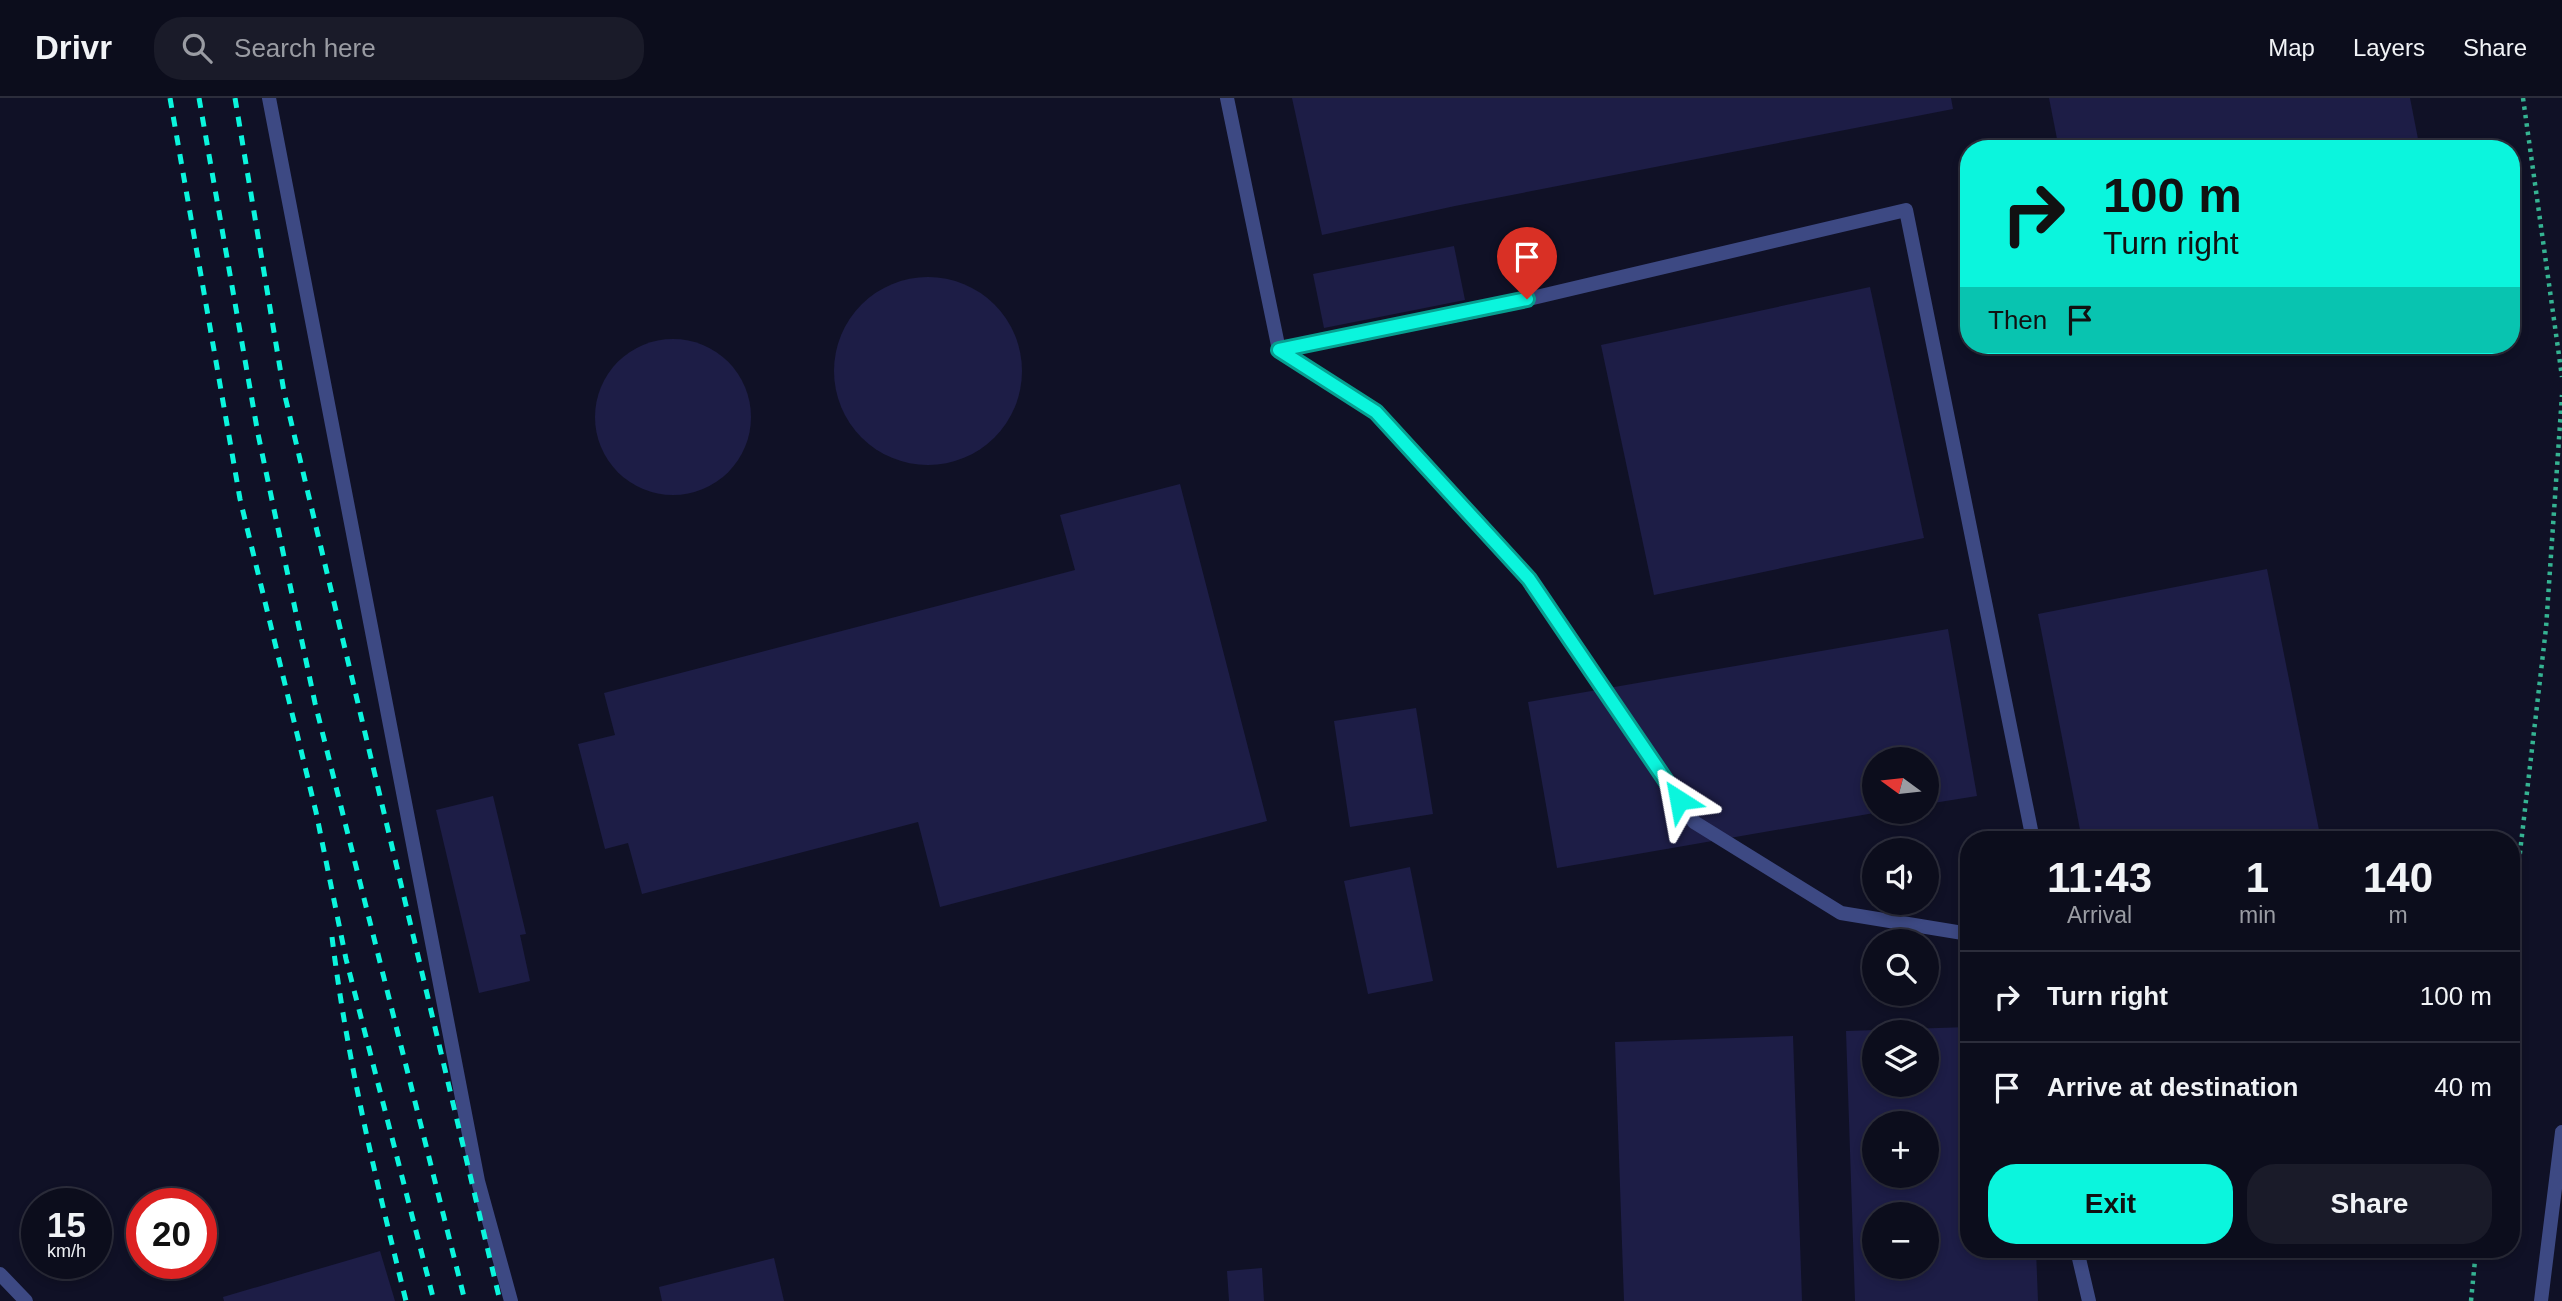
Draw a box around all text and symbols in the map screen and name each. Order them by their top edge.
search box [154,17,644,80]
text: Drivr [35,29,112,66]
icon: search [178,29,216,67]
text: Search here [234,33,376,63]
text: Map [2268,34,2315,61]
text: Layers [2353,34,2425,61]
text: Share [2463,34,2527,61]
icon: right [1988,168,2079,259]
text: 100 m [2103,168,2242,222]
text: Turn right [2103,225,2239,261]
pin [1497,227,1557,299]
icon: arrive [1508,238,1546,276]
icon: arrive [2061,301,2099,339]
text: Then [1988,305,2047,335]
north arrow [1862,747,1939,824]
map controls [1862,747,1939,1279]
position arrow [1642,763,1716,837]
button: sound [1862,838,1939,915]
text: 11:43 [2047,854,2152,901]
text: 1 [2246,854,2269,901]
text: 140 [2363,854,2433,901]
text: Arrival [2067,902,2132,928]
text: min [2239,902,2276,928]
text: m [2388,902,2408,928]
button: search [1862,929,1939,1006]
icon: right [1988,978,2026,1016]
text: Turn right [2047,981,2168,1011]
text: 100 m [2420,981,2492,1011]
button: layers [1862,1020,1939,1097]
icon: arrive [1988,1069,2026,1107]
text: Arrive at destination [2047,1072,2298,1102]
text: 40 m [2434,1072,2492,1102]
button: + [1862,1111,1939,1188]
button: Exit [1988,1164,2233,1244]
button: Share [2247,1164,2492,1244]
speed limit sign: 20 [126,1188,217,1279]
button: − [1862,1202,1939,1279]
text: 15 [47,1205,86,1244]
text: km/h [47,1241,86,1261]

